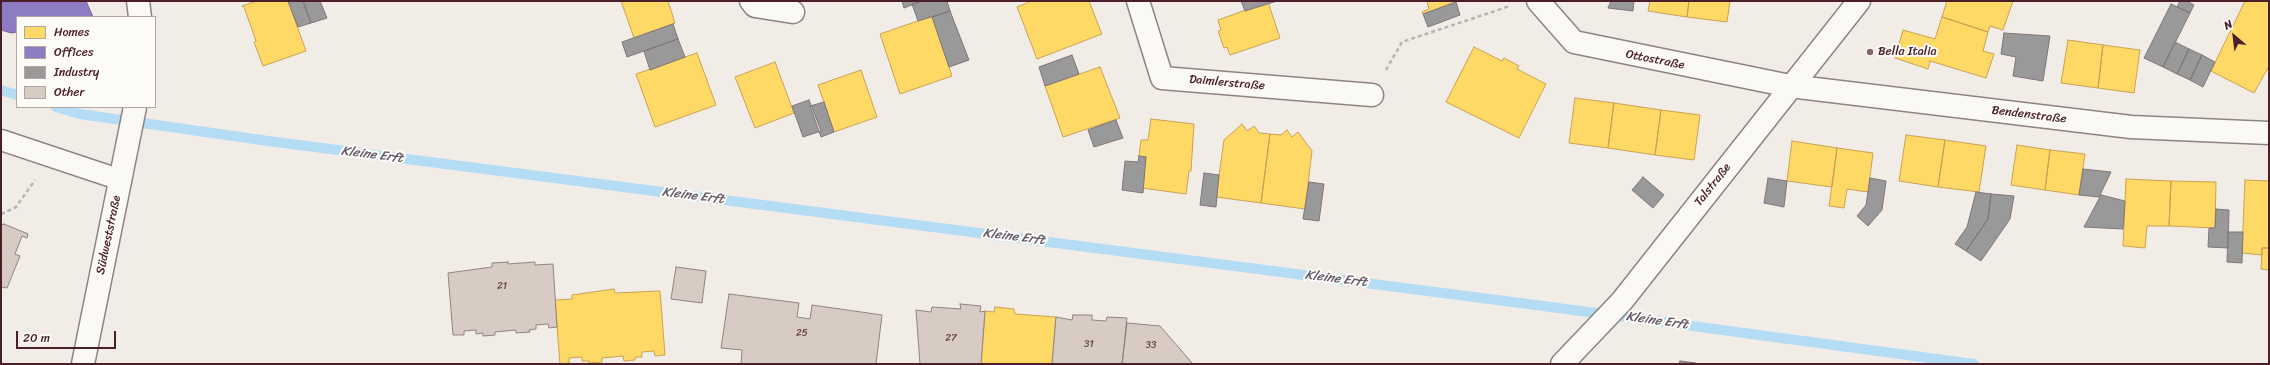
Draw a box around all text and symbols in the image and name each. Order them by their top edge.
text: N [2220,15,2236,35]
legend [16,16,156,108]
north arrow [2214,16,2254,56]
text: Homes [54,21,90,43]
text: Offices [54,41,93,63]
place label: Bella Italia [1878,45,1936,59]
street label: Ottostraße [1624,47,1686,73]
marker: Bella Italia [1865,47,1875,57]
text: Industry [54,61,99,83]
street label: Daimlerstraße [1189,73,1265,93]
text: Other [54,81,84,103]
street label: Bendenstraße [1991,103,2067,127]
water label: Kleine Erft [340,143,404,167]
street label: Talstraße [1692,161,1734,209]
water label: Kleine Erft [661,184,725,208]
street label: Südweststraße [94,194,124,276]
water label: Kleine Erft [982,225,1046,249]
water label: Kleine Erft [1304,267,1368,291]
house number: 21 [497,280,507,292]
water label: Kleine Erft [1625,309,1689,333]
scale bar [18,323,118,349]
text: 20 m [23,327,50,349]
house number: 25 [796,327,808,339]
house number: 27 [945,332,957,344]
house number: 31 [1084,338,1094,350]
house number: 33 [1146,339,1156,351]

